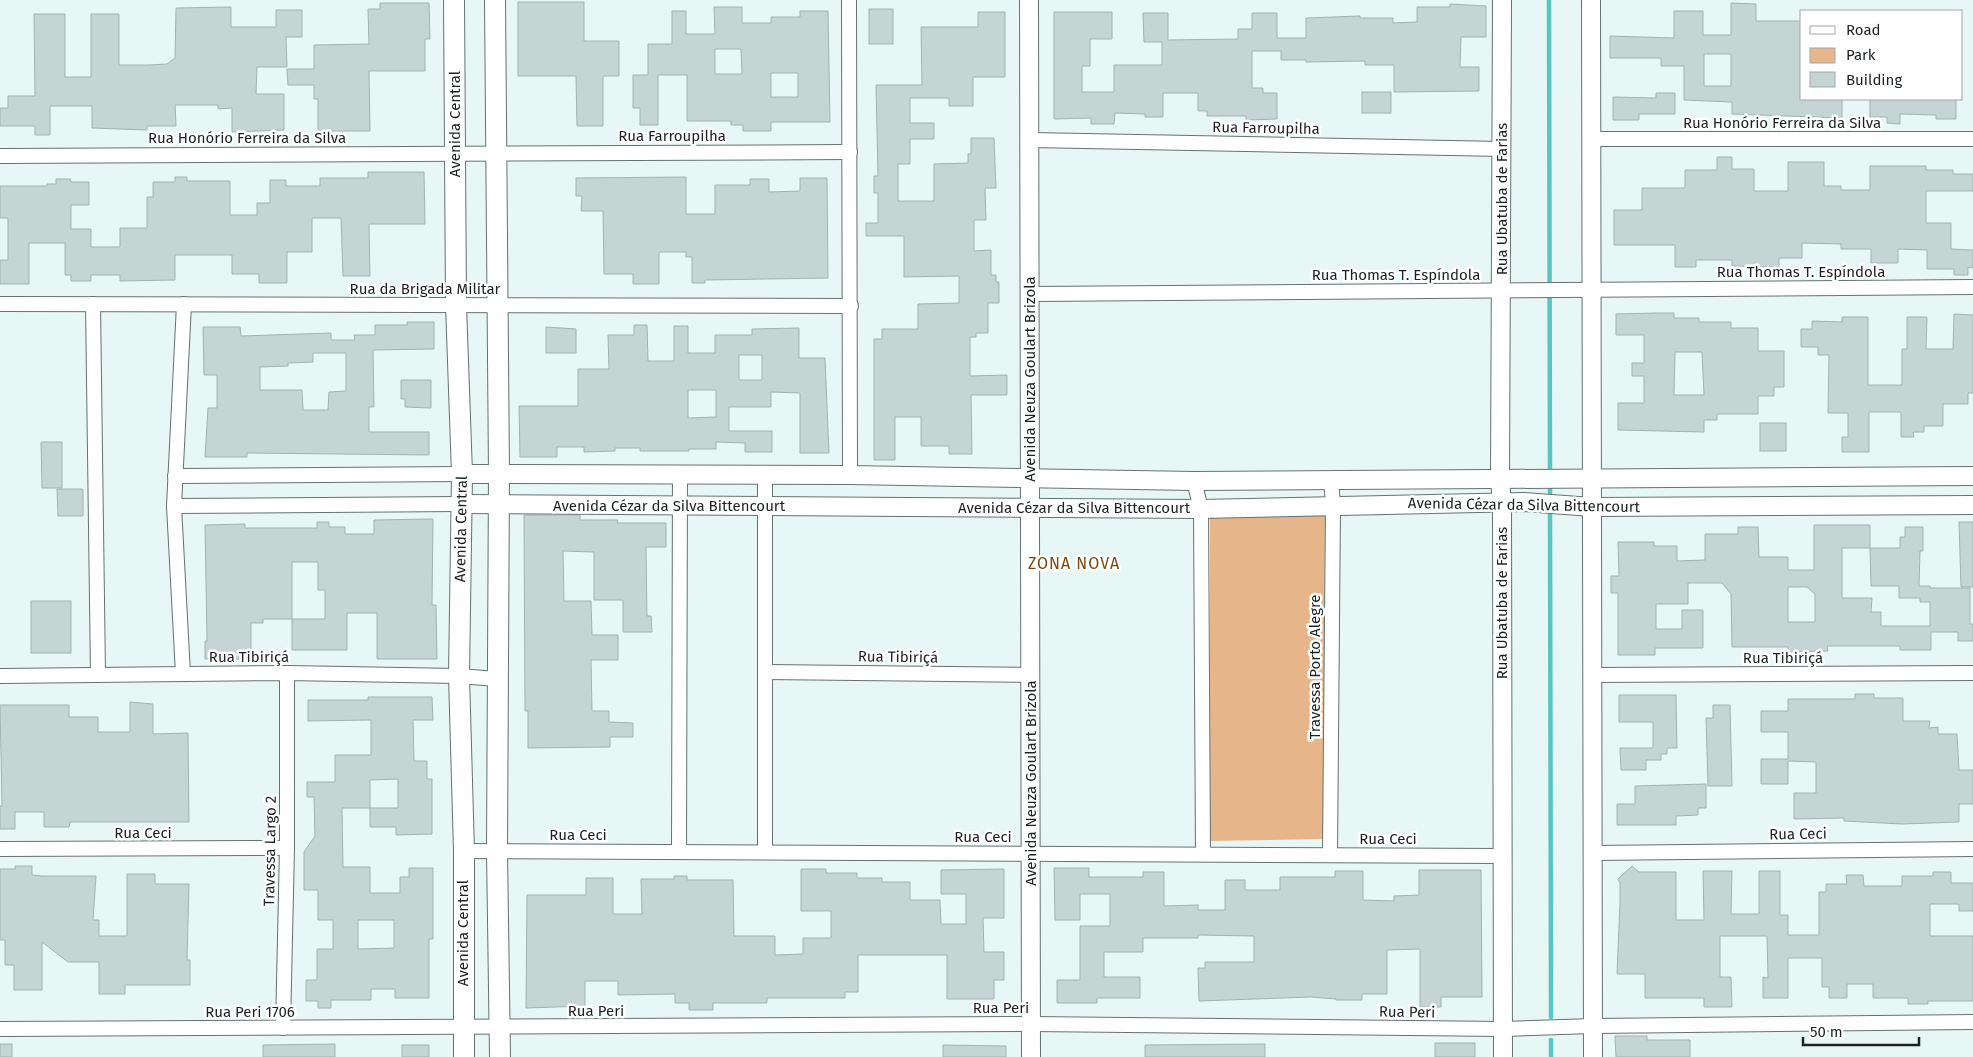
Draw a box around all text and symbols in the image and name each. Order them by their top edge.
legend [1800,10,1963,100]
text: Road [1846,21,1881,39]
text: Park [1846,46,1876,64]
street label: Avenida Central [446,70,464,177]
text: Building [1846,71,1902,89]
street label: Rua Honório Ferreira da Silva [1683,114,1881,132]
street label: Rua Farroupilha [1212,118,1320,138]
street label: Rua Ubatuba de Farias [1493,123,1511,275]
street label: Rua Farroupilha [618,127,726,145]
street label: Rua Honório Ferreira da Silva [148,129,346,147]
street label: Rua Thomas T. Espíndola [1717,263,1885,281]
street label: Rua Thomas T. Espíndola [1312,266,1480,284]
street label: Avenida Neuza Goulart Brizola [1021,276,1039,482]
street label: Rua da Brigada Militar [350,280,501,298]
street label: Avenida Central [451,475,471,582]
street label: Avenida Cézar da Silva Bittencourt [1408,494,1641,516]
street label: Avenida Cézar da Silva Bittencourt [553,497,786,515]
street label: Avenida Cézar da Silva Bittencourt [958,499,1191,517]
street label: Rua Ubatuba de Farias [1493,527,1511,679]
district label: ZONA NOVA [1028,554,1120,573]
street label: Travessa Porto Alegre [1306,595,1324,740]
street label: Rua Tibiriçá [858,647,938,667]
street label: Rua Tibiriçá [209,648,289,666]
street label: Rua Tibiriçá [1743,649,1823,667]
street label: Avenida Neuza Goulart Brizola [1022,680,1040,886]
street label: Travessa Largo 2 [260,796,280,906]
street label: Rua Ceci [114,824,172,842]
street label: Rua Ceci [1769,824,1827,844]
street label: Rua Ceci [549,826,607,844]
street label: Rua Ceci [954,828,1012,846]
street label: Rua Ceci [1359,830,1417,848]
street label: Avenida Central [454,879,472,986]
street label: Rua Peri [973,999,1029,1017]
street label: Rua Peri [568,1002,624,1020]
street label: Rua Peri 1706 [205,1003,295,1021]
street label: Rua Peri [1379,1003,1435,1021]
scale bar [1803,1014,1919,1046]
text: 50 m [1810,1023,1843,1041]

